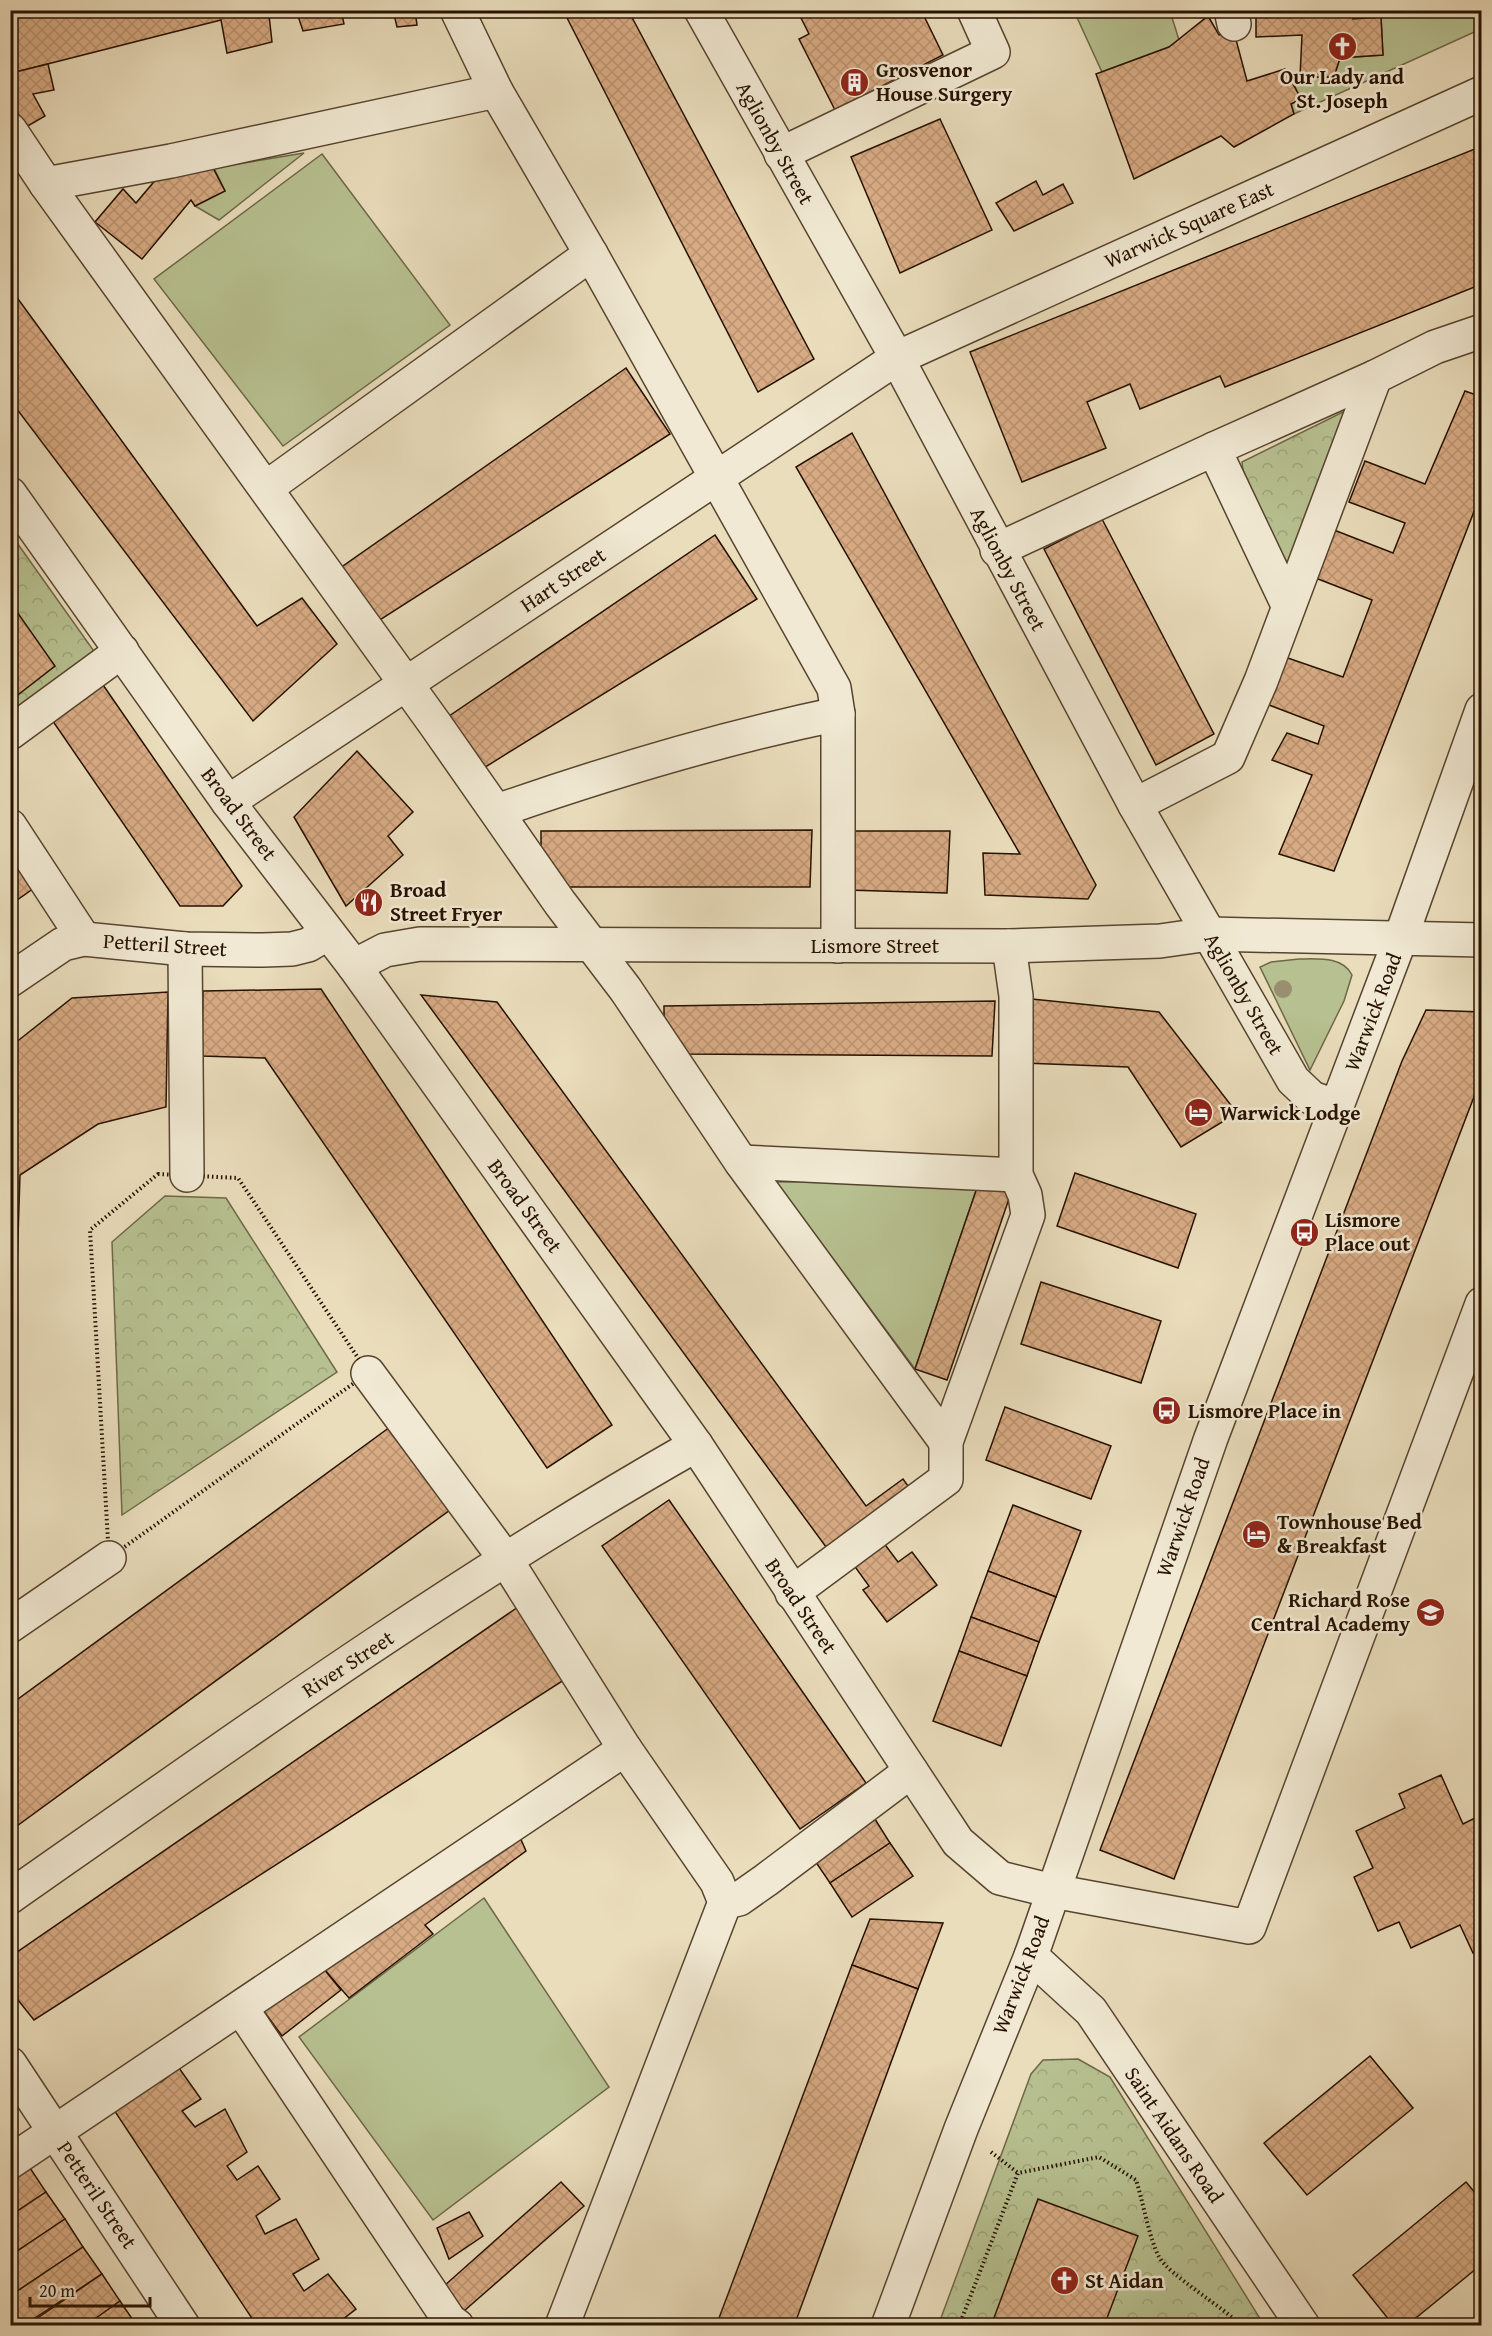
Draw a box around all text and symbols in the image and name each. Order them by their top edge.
church icon: Our Lady and St. Joseph [1326,30,1358,62]
place label: Grosvenor House Surgery [876,54,1012,109]
place label: Our Lady and St. Joseph [1280,61,1404,116]
building icon: Grosvenor House Surgery [839,66,871,98]
street label: Aglionby Street [729,76,822,211]
street label: Warwick Square East [1099,173,1279,276]
street label: Aglionby Street [963,501,1054,637]
street label: Hart Street [514,539,612,620]
street label: Broad Street [194,761,285,867]
place label: Broad Street Fryer [390,874,503,929]
restaurant icon: Broad Street Fryer [353,886,385,918]
street label: Petteril Street [102,925,229,964]
street label: Aglionby Street [1197,927,1292,1061]
street label: Lismore Street [811,930,940,961]
street label: Warwick Road [1336,947,1410,1076]
hotel icon: Warwick Lodge [1183,1097,1215,1129]
place label: Warwick Lodge [1220,1097,1361,1128]
street label: Broad Street [481,1152,571,1260]
place label: Lismore Place out [1325,1204,1410,1259]
bus stop icon: Lismore Place out [1288,1216,1320,1248]
bus stop icon: Lismore Place in [1151,1395,1183,1427]
place label: Lismore Place in [1188,1395,1342,1426]
street label: Warwick Road [1148,1452,1218,1581]
place label: Townhouse Bed & Breakfast [1277,1506,1422,1561]
hotel icon: Townhouse Bed & Breakfast [1240,1518,1272,1550]
street label: Broad Street [758,1552,845,1660]
place label: Richard Rose Central Academy [1251,1584,1410,1639]
school or university icon: Richard Rose Central Academy [1415,1596,1447,1628]
street label: River Street [296,1622,400,1705]
street label: Warwick Road [984,1910,1058,2039]
street label: Saint Aidans Road [1117,2060,1232,2210]
street label: Petteril Street [50,2135,145,2255]
church icon: St Aidan [1048,2265,1080,2297]
place label: St Aidan [1085,2265,1164,2296]
scale bar [30,2270,150,2308]
text: 20 m [39,2277,75,2304]

